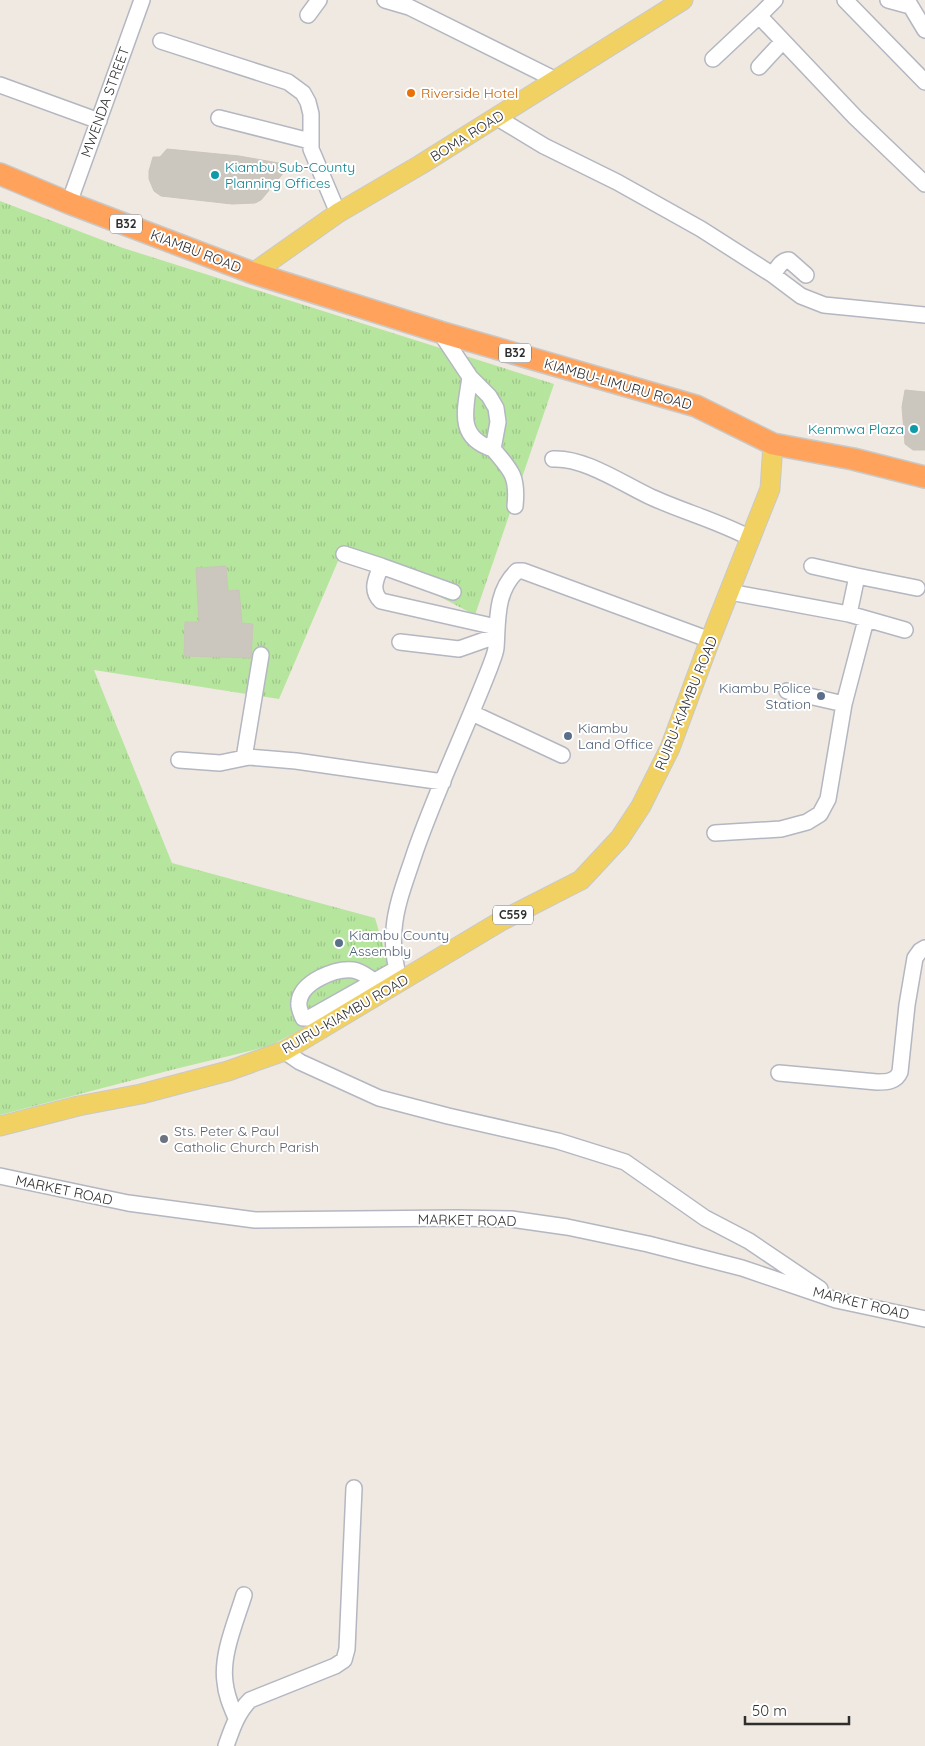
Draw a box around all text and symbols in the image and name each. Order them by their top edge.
street label: MWENDA STREET [77,44,133,160]
place label: Riverside Hotel [421,84,518,102]
marker: Riverside Hotel [405,87,417,99]
street label: BOMA ROAD [427,106,507,166]
place label: Kiambu Sub-County Planning Offices [225,158,355,192]
marker: Kiambu Sub-County Planning Offices [209,169,221,181]
road number: B32 [110,214,142,233]
street label: KIAMBU ROAD [148,225,244,277]
road number: B32 [499,343,531,362]
street label: KIAMBU-LIMURU ROAD [542,354,694,414]
place label: Kenmwa Plaza [808,420,904,438]
marker: Kenmwa Plaza [908,423,920,435]
street label: RUIRU-KIAMBU ROAD [651,633,721,773]
place label: Kiambu Police Station [719,679,811,713]
marker: Kiambu Police Station [815,690,827,702]
place label: Kiambu Land Office [578,719,653,753]
marker: Kiambu Land Office [562,730,574,742]
road number: C559 [493,906,533,924]
place label: Kiambu County Assembly [349,926,449,960]
marker: Kiambu County Assembly [333,937,345,949]
street label: RUIRU-KIAMBU ROAD [279,970,411,1058]
place label: Sts. Peter & Paul Catholic Church Parish [174,1122,319,1156]
marker: Sts. Peter & Paul Catholic Church Parish [158,1133,170,1145]
street label: MARKET ROAD [14,1171,114,1209]
street label: MARKET ROAD [417,1210,517,1230]
street label: MARKET ROAD [811,1282,911,1324]
scale bar [745,1694,849,1726]
text: 50 m [752,1701,787,1720]

